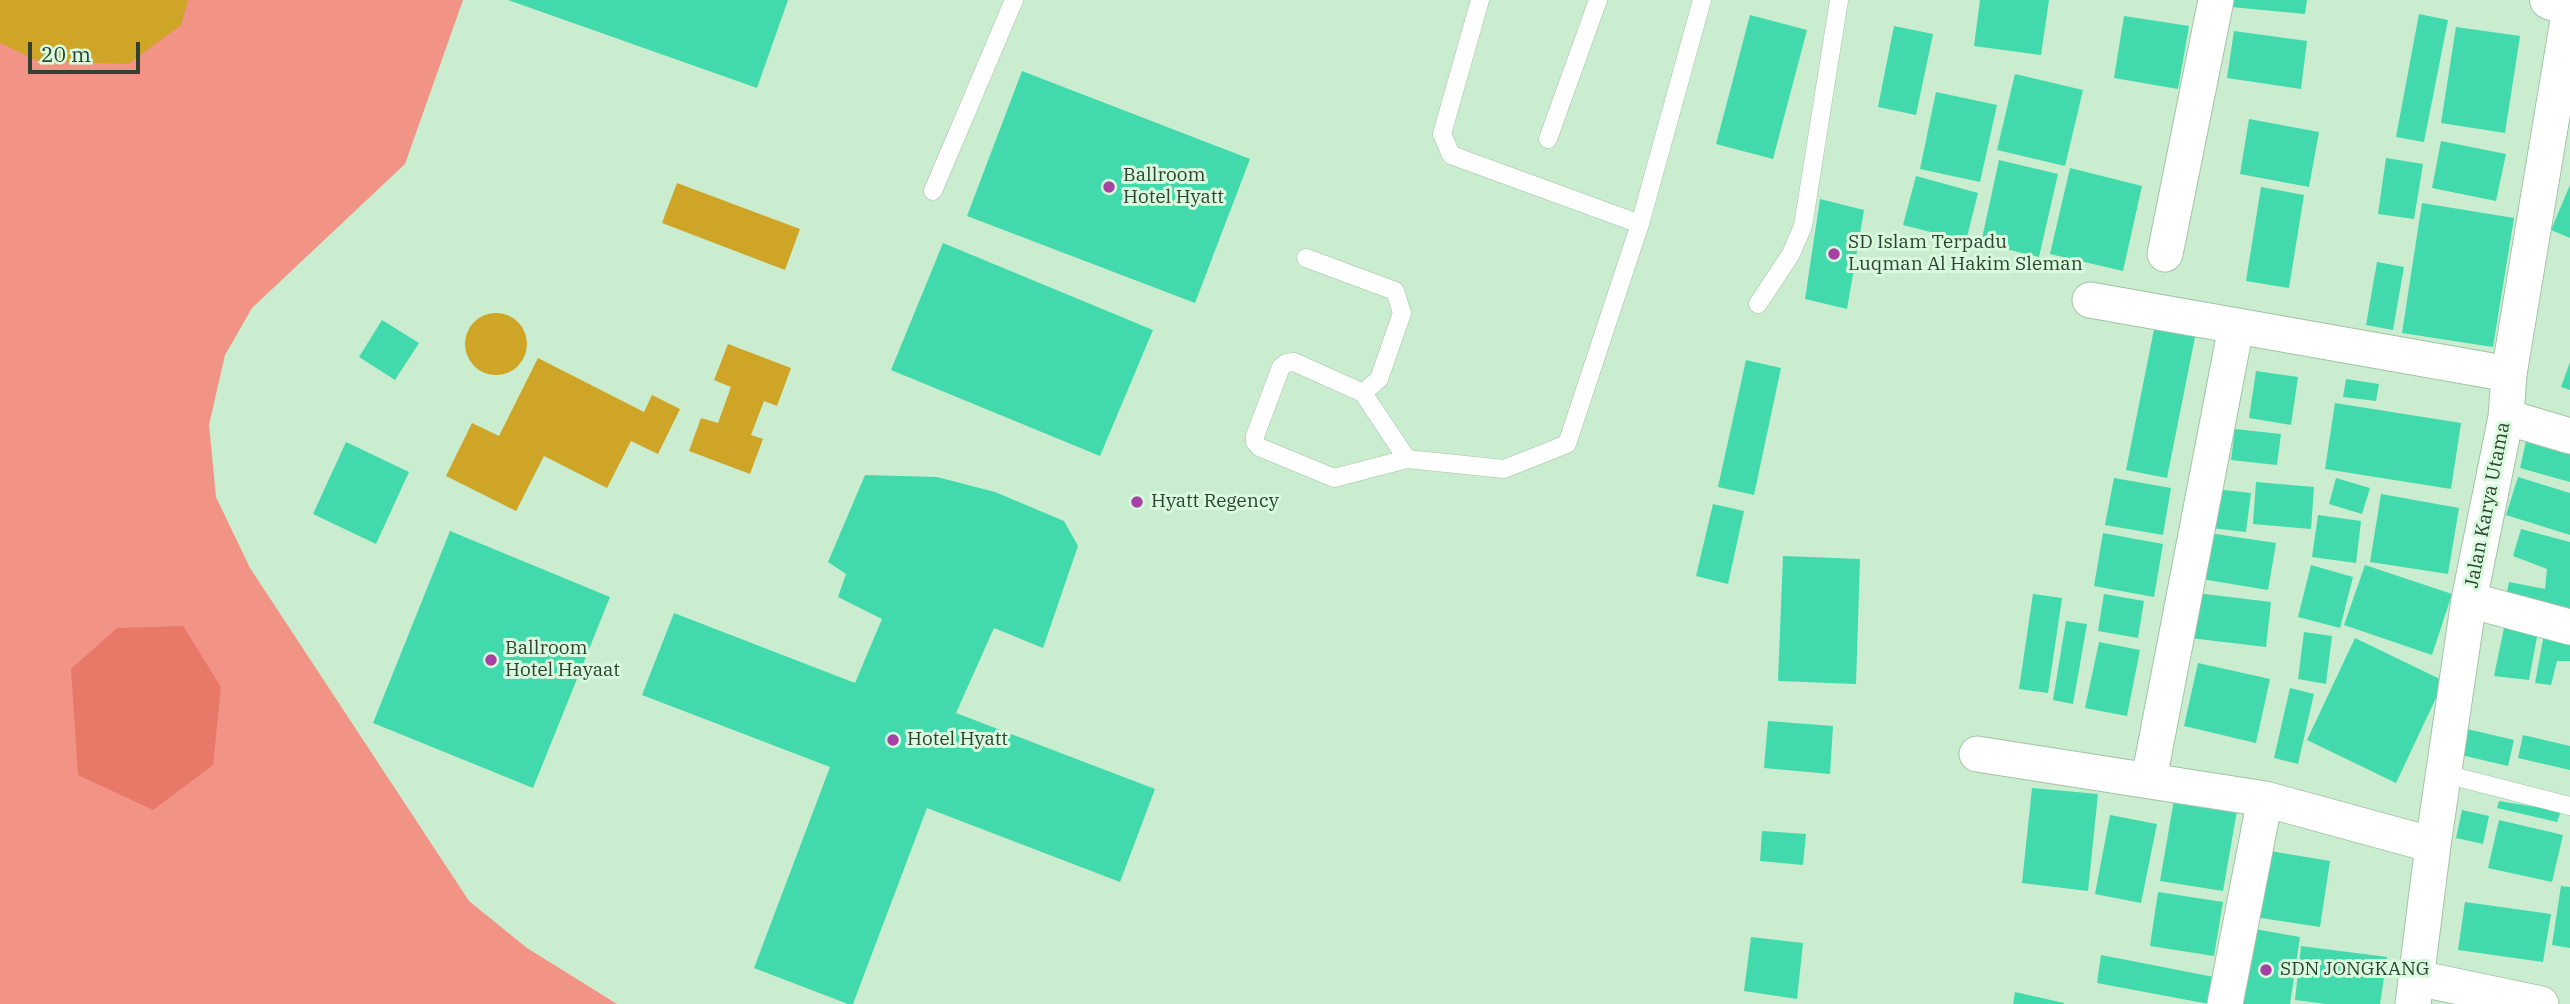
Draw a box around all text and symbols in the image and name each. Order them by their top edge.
scale bar [32,28,144,72]
text: 20 m [41,40,91,68]
place label: Ballroom Hotel Hyatt [1123,165,1224,209]
marker: Ballroom Hotel Hyatt [1101,179,1117,195]
place label: SD Islam Terpadu Luqman Al Hakim Sleman [1848,232,2083,276]
marker: SD Islam Terpadu Luqman Al Hakim Sleman [1826,246,1842,262]
street label: Jalan Karya Utama [2461,420,2515,590]
place label: Hyatt Regency [1151,491,1279,513]
marker: Hyatt Regency [1129,494,1145,510]
place label: Ballroom Hotel Hayaat [505,638,620,682]
marker: Ballroom Hotel Hayaat [483,652,499,668]
place label: Hotel Hyatt [907,729,1008,751]
marker: Hotel Hyatt [885,732,901,748]
place label: SDN JONGKANG [2280,959,2429,981]
marker: SDN JONGKANG [2258,962,2274,978]

